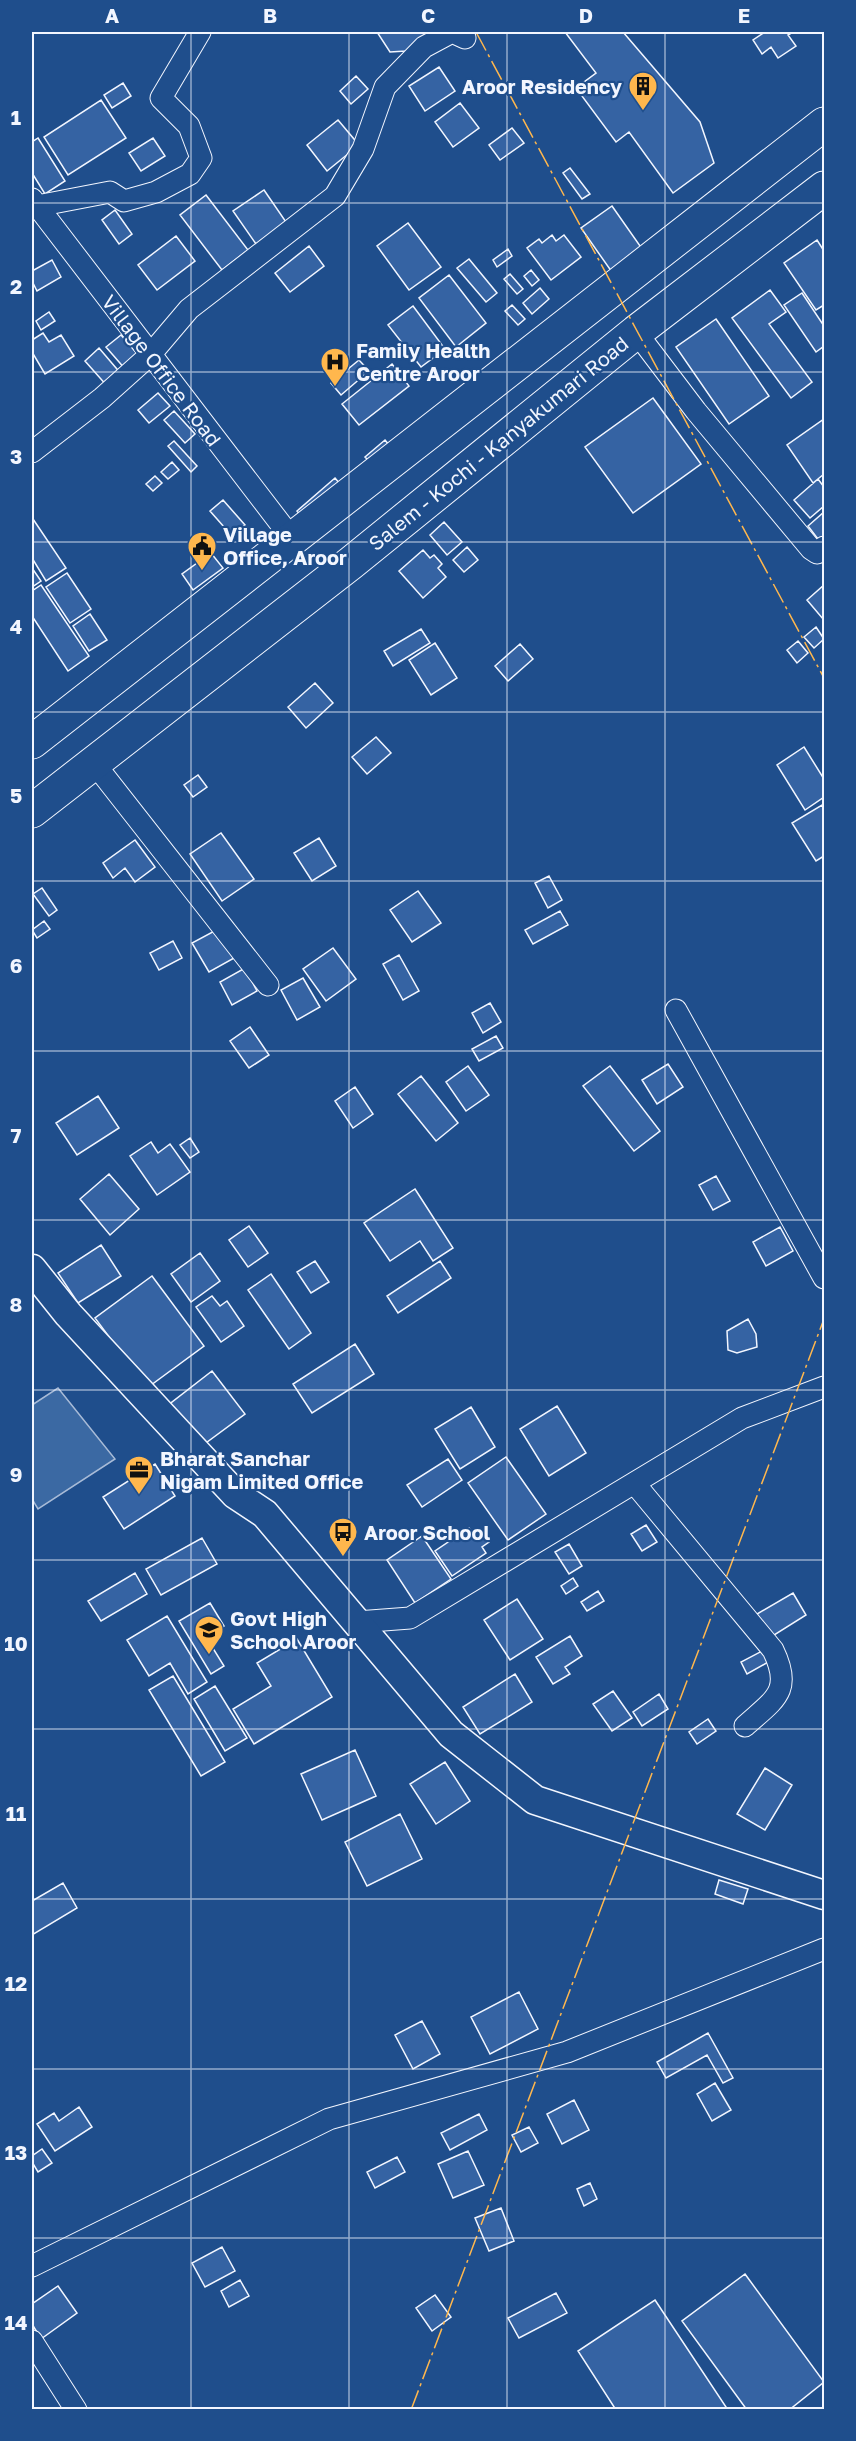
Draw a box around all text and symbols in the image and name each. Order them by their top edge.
text: A [105,3,119,27]
text: B [263,3,277,27]
text: C [421,3,435,27]
text: D [579,3,593,27]
text: E [738,3,750,27]
building icon: Aroor Residency [627,70,659,112]
place label: Aroor Residency [462,74,622,98]
text: 1 [11,105,21,129]
text: 2 [10,274,22,298]
street label: Village Office Road [97,290,227,450]
street label: Salem - Kochi - Kanyakumari Road [363,331,633,555]
place label: Family Health Centre Aroor [356,338,490,385]
hospital icon: Family Health Centre Aroor [319,346,351,388]
text: 3 [10,444,22,468]
place label: Village Office, Aroor [223,522,347,569]
public building icon: Village Office, Aroor [186,530,218,572]
text: 4 [10,614,22,638]
text: 5 [10,783,22,807]
text: 6 [10,953,22,977]
text: 7 [11,1123,22,1147]
text: 8 [10,1292,22,1316]
place label: Bharat Sanchar Nigam Limited Office [160,1446,363,1493]
office icon: Bharat Sanchar Nigam Limited Office [123,1454,155,1496]
text: 9 [10,1462,22,1486]
bus stop icon: Aroor School [327,1516,359,1558]
place label: Aroor School [364,1520,490,1544]
place label: Govt High School Aroor [230,1606,356,1653]
school or university icon: Govt High School Aroor [193,1614,225,1656]
text: 10 [4,1631,28,1655]
text: 11 [6,1801,26,1825]
text: 12 [5,1971,27,1995]
text: 13 [5,2140,27,2164]
text: 14 [5,2310,27,2334]

